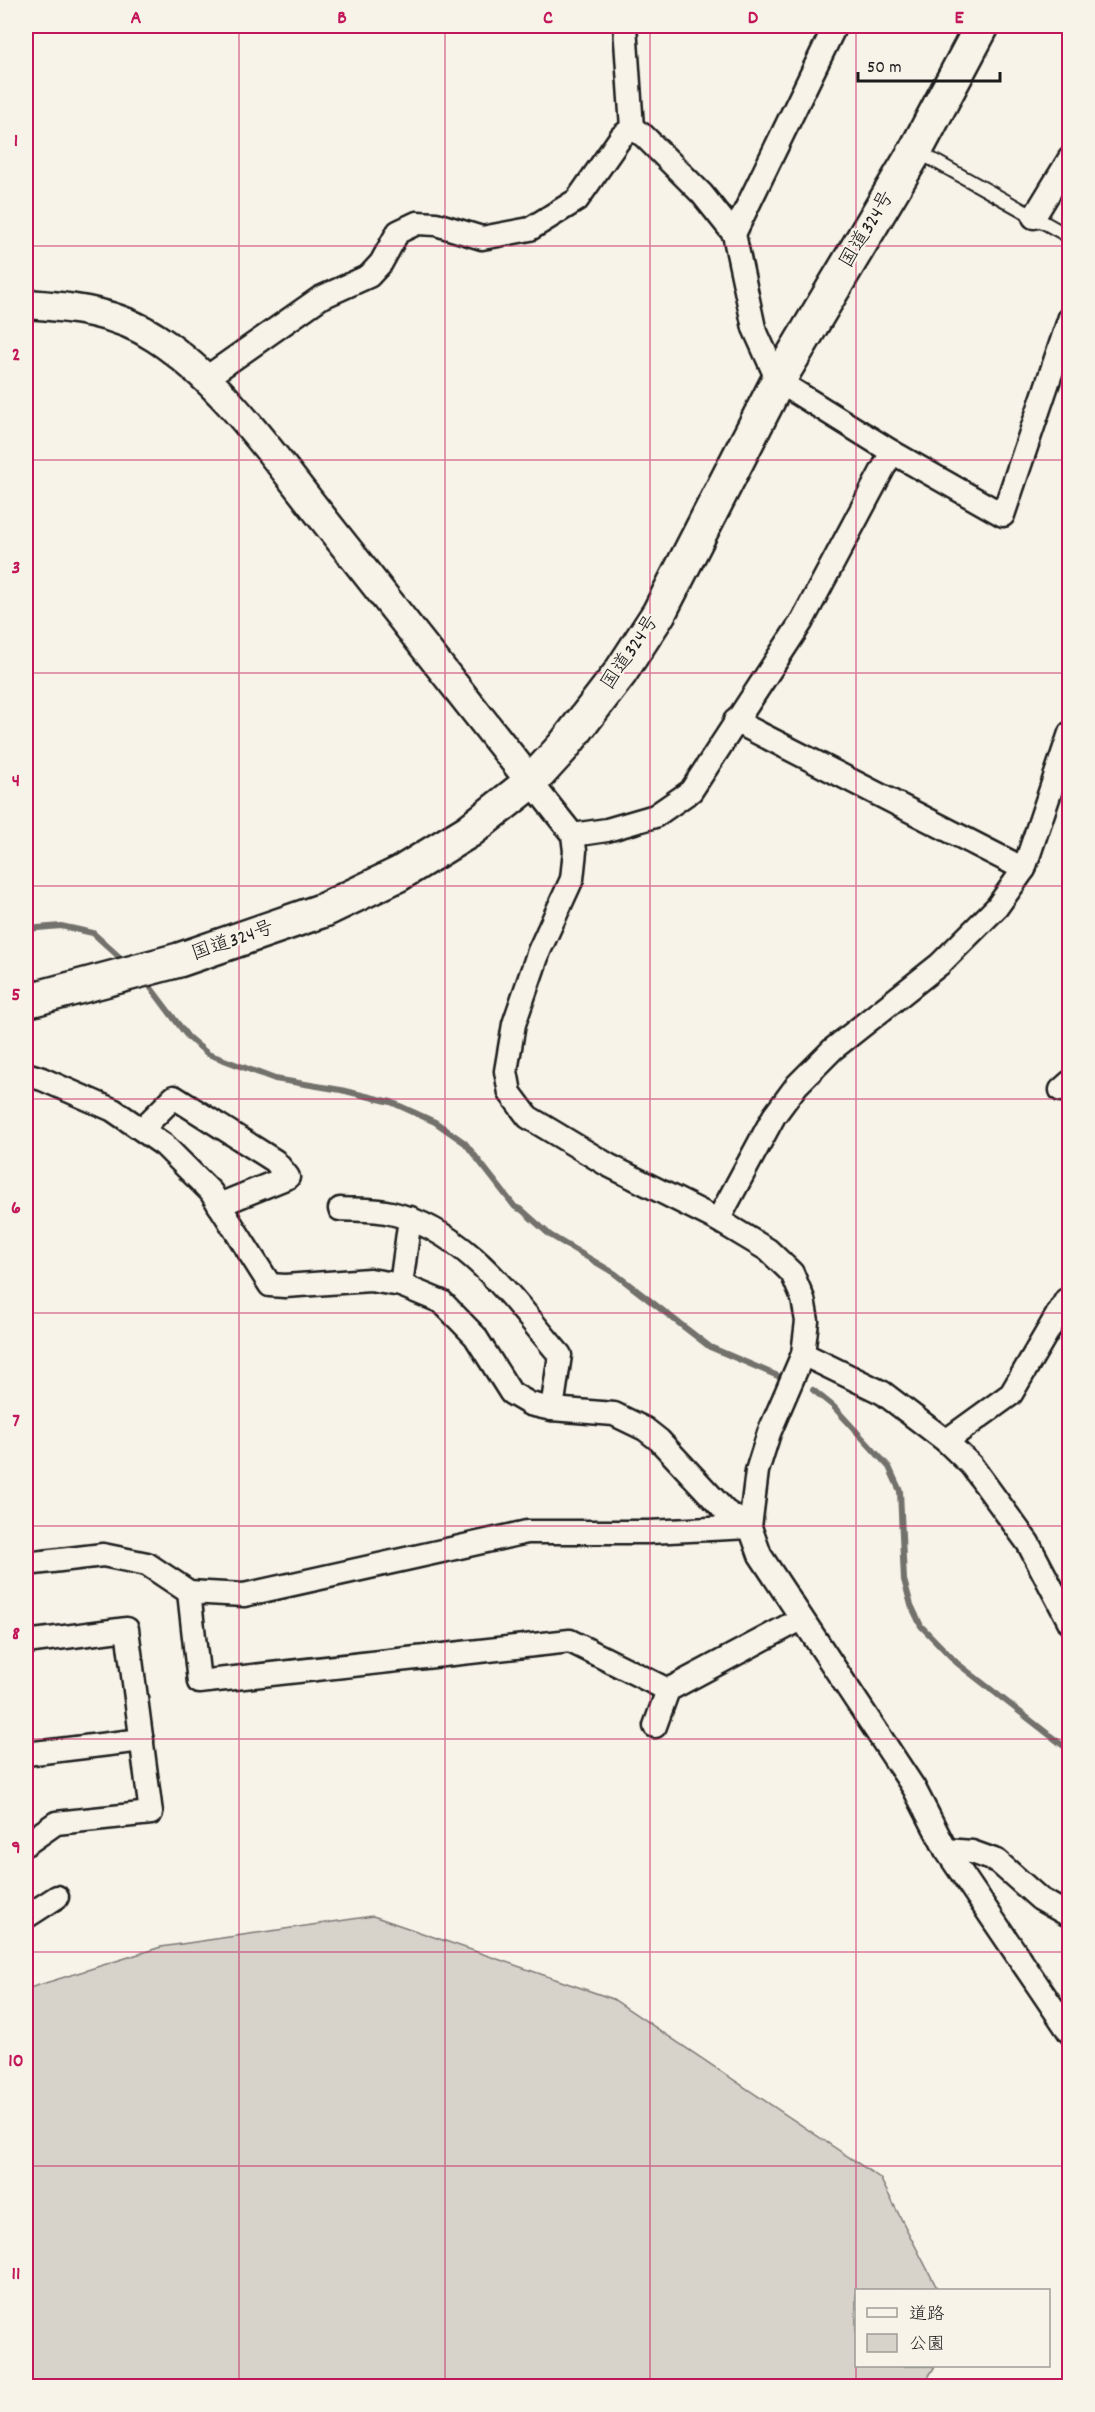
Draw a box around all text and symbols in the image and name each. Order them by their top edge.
text: A [131,5,142,33]
text: B [337,5,347,33]
text: C [543,5,553,33]
text: D [748,5,759,33]
text: E [954,5,964,33]
scale bar [858,45,1000,83]
text: 50 m [867,56,902,81]
text: 1 [14,128,18,156]
street label: 国道324号 [834,186,902,274]
text: 2 [12,342,20,370]
text: 3 [12,555,20,583]
street label: 国道324号 [595,610,667,696]
text: 4 [12,768,20,796]
street label: 国道324号 [188,915,278,969]
text: 5 [11,982,21,1010]
text: 6 [11,1195,21,1223]
text: 7 [12,1408,20,1436]
text: 8 [12,1621,20,1649]
text: 9 [11,1835,21,1863]
text: 10 [8,2048,24,2076]
text: 11 [12,2261,20,2289]
legend [855,2289,1050,2367]
text: 道路 [909,2303,945,2328]
text: 公園 [909,2333,945,2358]

